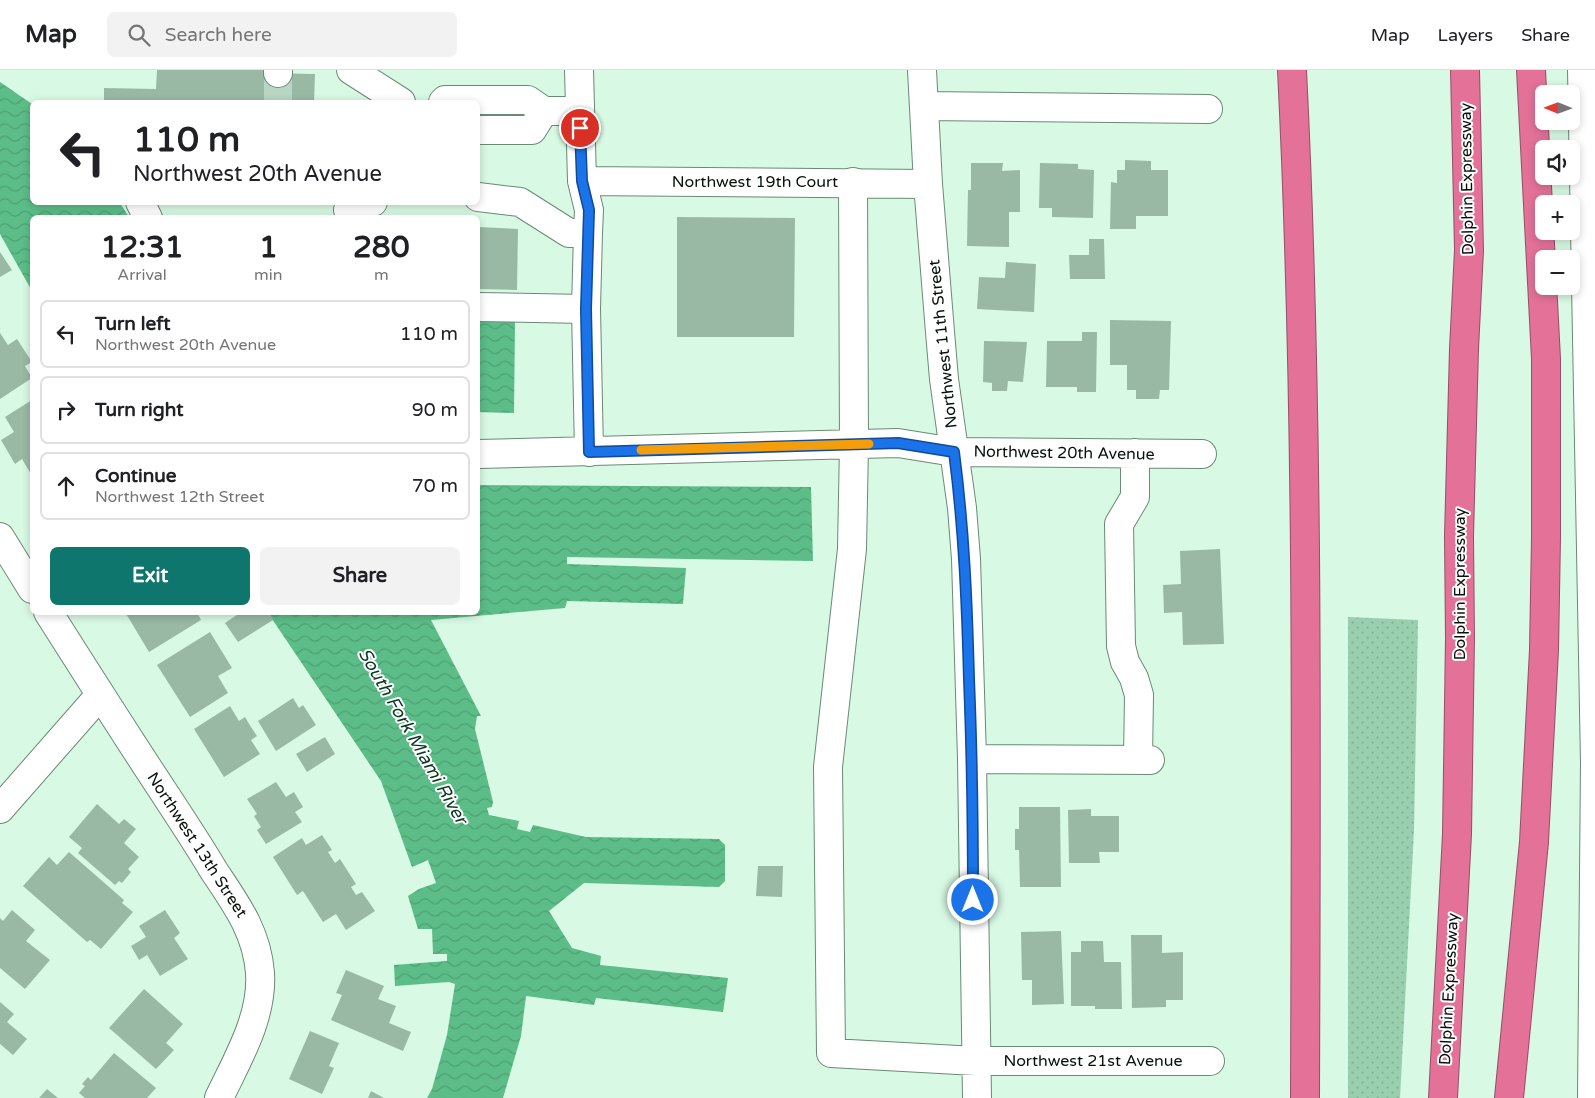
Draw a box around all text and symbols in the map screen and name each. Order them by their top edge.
search box [107,12,457,57]
text: Map [25,20,77,49]
icon: search [125,21,153,49]
text: Search here [165,24,272,46]
text: Map [1371,24,1410,46]
text: Layers [1438,24,1493,46]
text: Share [1521,24,1570,46]
north arrow [1535,85,1580,130]
map controls [1535,85,1580,295]
street label: Dolphin Expressway [1456,102,1478,255]
pin [559,107,601,149]
icon: arrive [566,114,594,142]
text: 110 m [133,119,240,161]
icon: left [50,120,115,185]
button: sound [1535,140,1580,185]
text: Northwest 20th Avenue [133,161,382,187]
street label: Northwest 19th Court [672,172,838,192]
button: + [1535,195,1580,240]
text: 12:31 [100,229,184,266]
text: 1 [259,229,278,266]
text: 280 [353,229,410,266]
button: − [1535,250,1580,295]
street label: Northwest 11th Street [924,259,962,429]
text: Arrival [117,265,167,285]
text: min [254,265,283,285]
text: m [374,265,389,285]
text: Turn left [95,313,171,335]
icon: left [52,320,80,348]
text: 110 m [400,323,458,345]
text: Northwest 20th Avenue [95,335,276,355]
icon: right [52,396,80,424]
text: Turn right [95,399,183,421]
text: 90 m [412,399,458,421]
street label: Northwest 20th Avenue [973,441,1155,465]
text: Continue [95,465,177,487]
icon: ahead [52,472,80,500]
text: 70 m [412,475,458,497]
text: Northwest 12th Street [95,487,265,507]
street label: Dolphin Expressway [1450,507,1470,660]
button: Exit [50,547,250,605]
button: Share [260,547,460,605]
water label: South Fork Miami River [354,644,473,830]
street label: Northwest 13th Street [142,768,252,922]
position arrow [946,873,998,925]
street label: Dolphin Expressway [1435,912,1463,1066]
street label: Northwest 21st Avenue [1004,1051,1182,1071]

